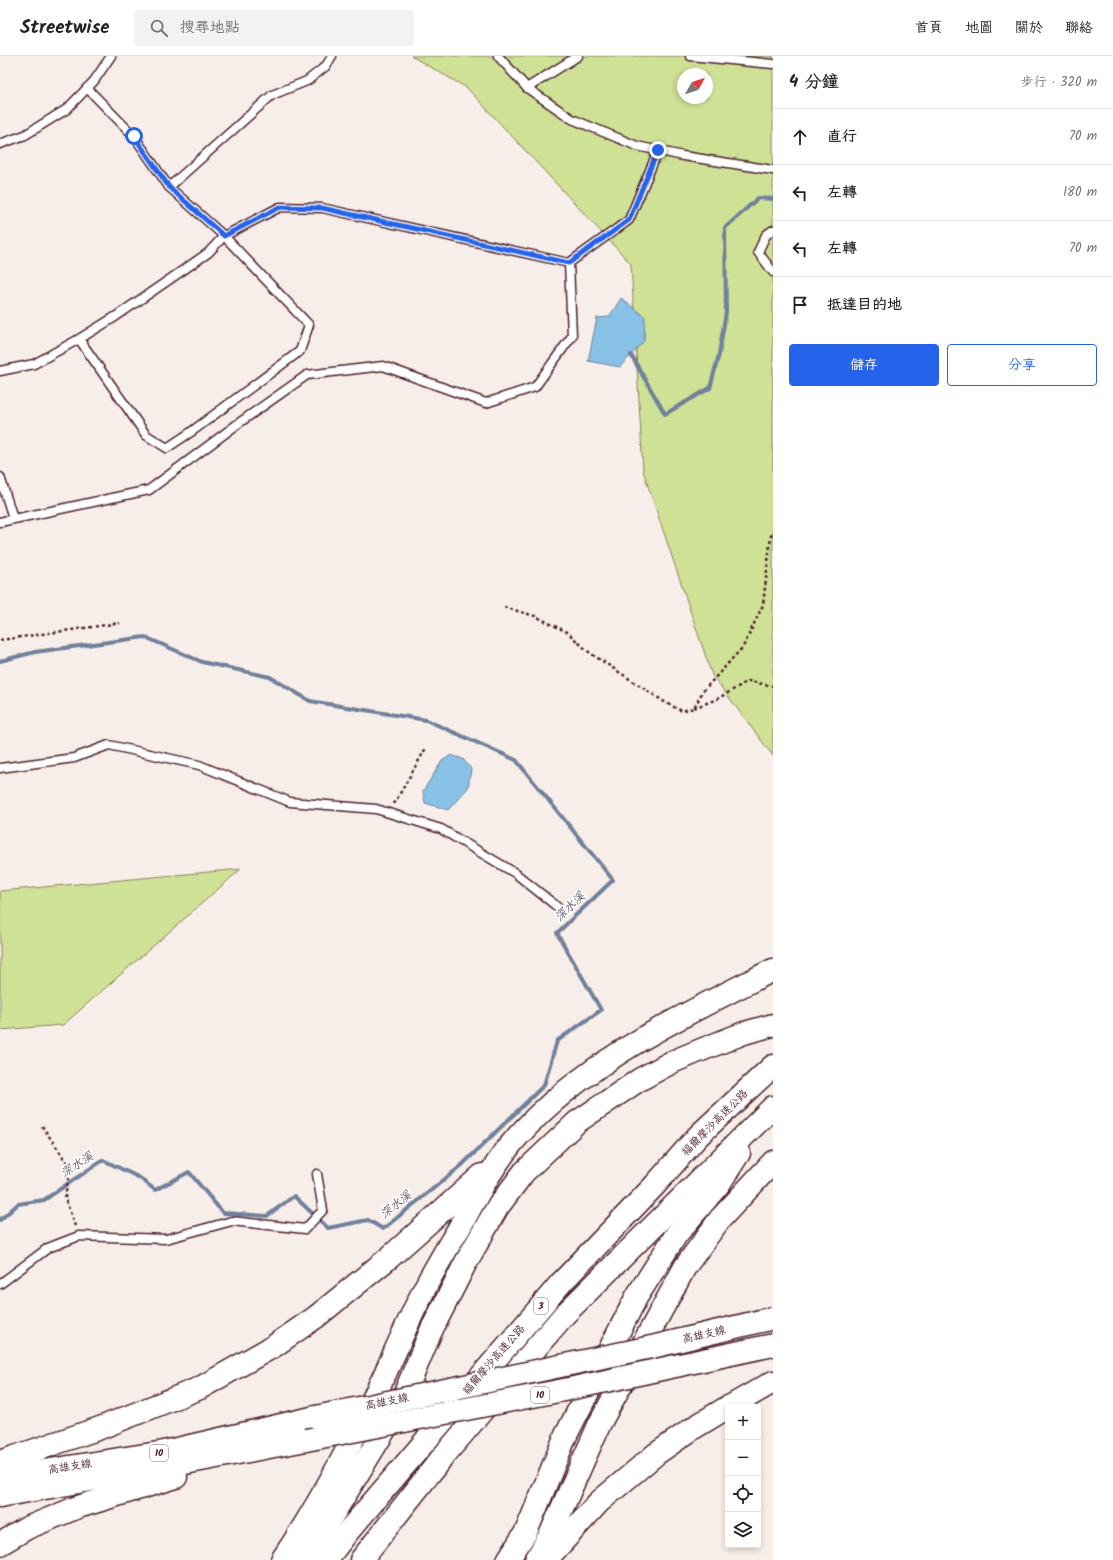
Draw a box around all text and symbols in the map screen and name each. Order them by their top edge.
search box [134,10,414,46]
text: Streetwise [20,13,110,43]
text: 搜尋地點 [180,16,240,40]
icon: search [148,17,170,39]
text: 首頁 [915,17,943,39]
text: 地圖 [965,17,993,39]
text: 關於 [1015,17,1043,39]
text: 聯絡 [1065,17,1093,39]
north arrow [677,68,713,104]
text: 4 分鐘 [789,69,839,96]
text: 步行 · 320 m [1020,72,1097,93]
text: 直行 [827,125,857,149]
icon: ahead [789,126,811,148]
text: 70 m [1069,126,1097,147]
route start [125,127,143,145]
route end [649,141,667,159]
text: 左轉 [827,181,857,205]
icon: left [789,182,811,204]
text: 180 m [1063,182,1097,203]
text: 左轉 [827,237,857,261]
icon: left [789,238,811,260]
text: 70 m [1069,238,1097,259]
text: 抵達目的地 [827,293,902,317]
icon: arrive [789,294,811,316]
button: 儲存 [789,344,939,386]
button: 分享 [947,344,1097,386]
water label: 深水溪 [550,887,590,926]
street label: 福爾摩沙高速公路 [678,1086,752,1160]
water label: 深水溪 [57,1147,98,1183]
water label: 深水溪 [376,1186,417,1224]
road number: 3 [534,1298,548,1314]
street label: 福爾摩沙高速公路 [458,1321,530,1399]
street label: 高雄支線 [681,1321,727,1349]
road number: 10 [531,1387,549,1403]
street label: 高雄支線 [364,1389,410,1415]
map controls [725,1404,761,1548]
button: + [725,1404,761,1440]
button: − [725,1440,761,1476]
road number: 10 [150,1445,168,1461]
street label: 高雄支線 [47,1455,93,1479]
button: locate [725,1476,761,1512]
button: layers [725,1512,761,1548]

